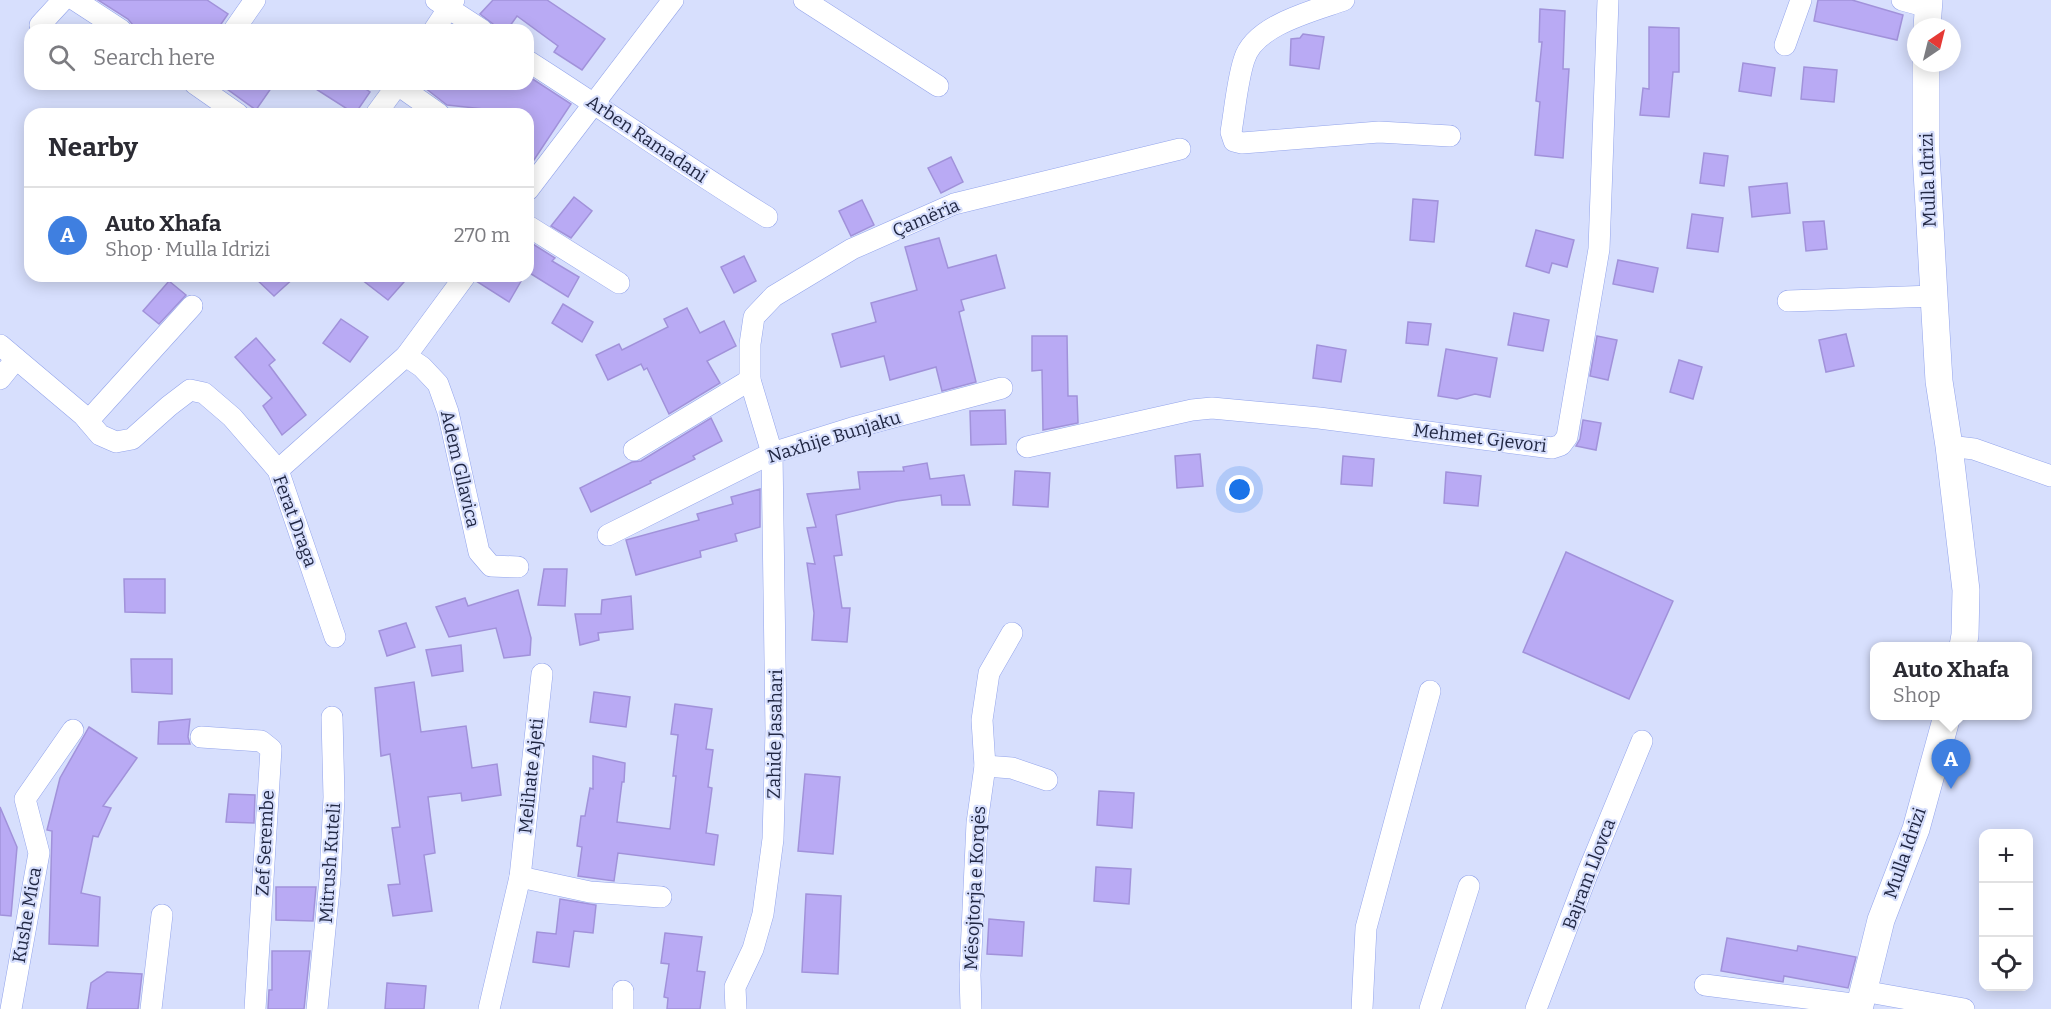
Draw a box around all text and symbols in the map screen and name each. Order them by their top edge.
north arrow [1907,18,1961,72]
search box [24,24,534,90]
icon: search [45,41,78,74]
text: Search here [93,44,215,71]
street label: Arben Ramadani [583,91,711,187]
text: Nearby [48,132,138,163]
street label: Mulla Idrizi [1915,132,1941,228]
street label: Çamëria [889,194,963,242]
text: Auto Xhafa [105,210,221,237]
text: A [60,223,75,247]
text: 270 m [454,223,510,247]
text: Shop · Mulla Idrizi [105,237,270,261]
street label: Naxhije Bunjaku [765,406,903,468]
street label: Adem Gllavica [436,408,484,530]
street label: Mehmet Gjevori [1412,419,1548,457]
street label: Ferat Draga [268,472,322,570]
your location [1225,475,1254,504]
popup [1870,642,2032,720]
text: Auto Xhafa [1893,656,2009,683]
street label: Zahide Jasahari [763,669,787,799]
text: Shop [1893,683,1941,707]
street label: Melihate Ajeti [514,717,548,835]
pin: A [1932,740,1970,789]
street label: Zef Serembe [251,790,279,896]
street label: Mitrush Kuteli [315,802,345,924]
street label: Mësojtorja e Korqës [960,805,990,971]
street label: Mulla Idrizi [1879,805,1931,901]
street label: Bajram Llovca [1558,815,1620,933]
map controls [1979,829,2033,991]
button: + [1979,829,2033,883]
street label: Kushe Mica [8,865,46,965]
button: − [1979,883,2033,937]
button: locate [1979,937,2033,991]

